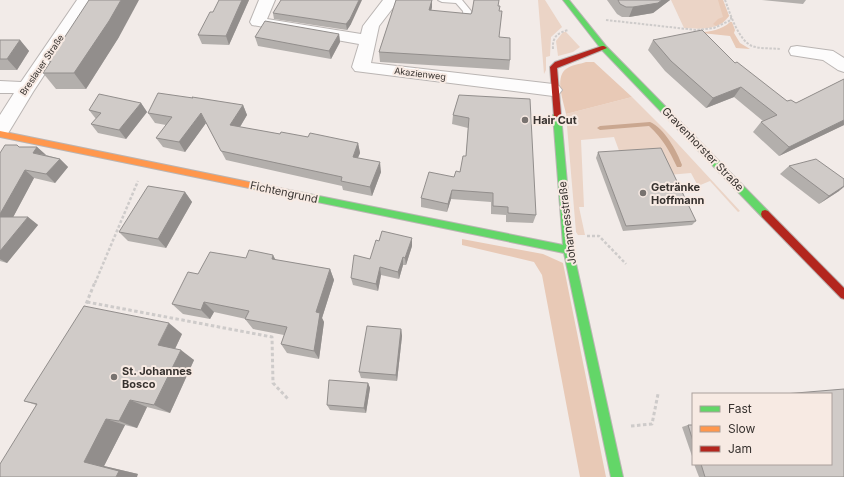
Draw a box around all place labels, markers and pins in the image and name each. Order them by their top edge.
place label: Hair Cut [533,113,577,127]
marker: Hair Cut [520,115,530,125]
place label: Getränke Hoffmann [651,180,705,207]
marker: Getränke Hoffmann [638,188,648,198]
place label: St. Johannes Bosco [122,364,192,391]
marker: St. Johannes Bosco [109,372,119,382]

